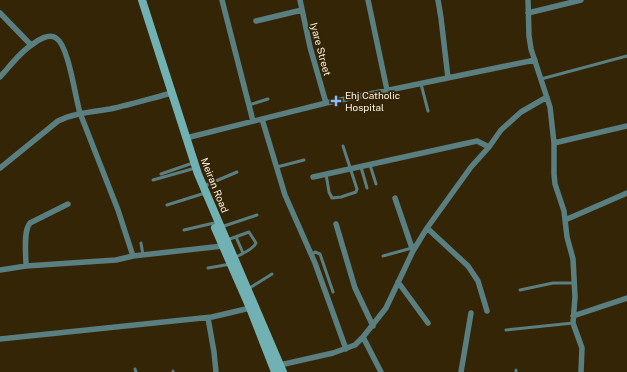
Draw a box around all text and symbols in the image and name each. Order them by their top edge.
street label: Iyare Street [308,21,334,77]
place label: Ehj Catholic Hospital [345,89,400,113]
marker: Ehj Catholic Hospital [330,95,342,107]
street label: Meiran Road [199,156,231,214]

